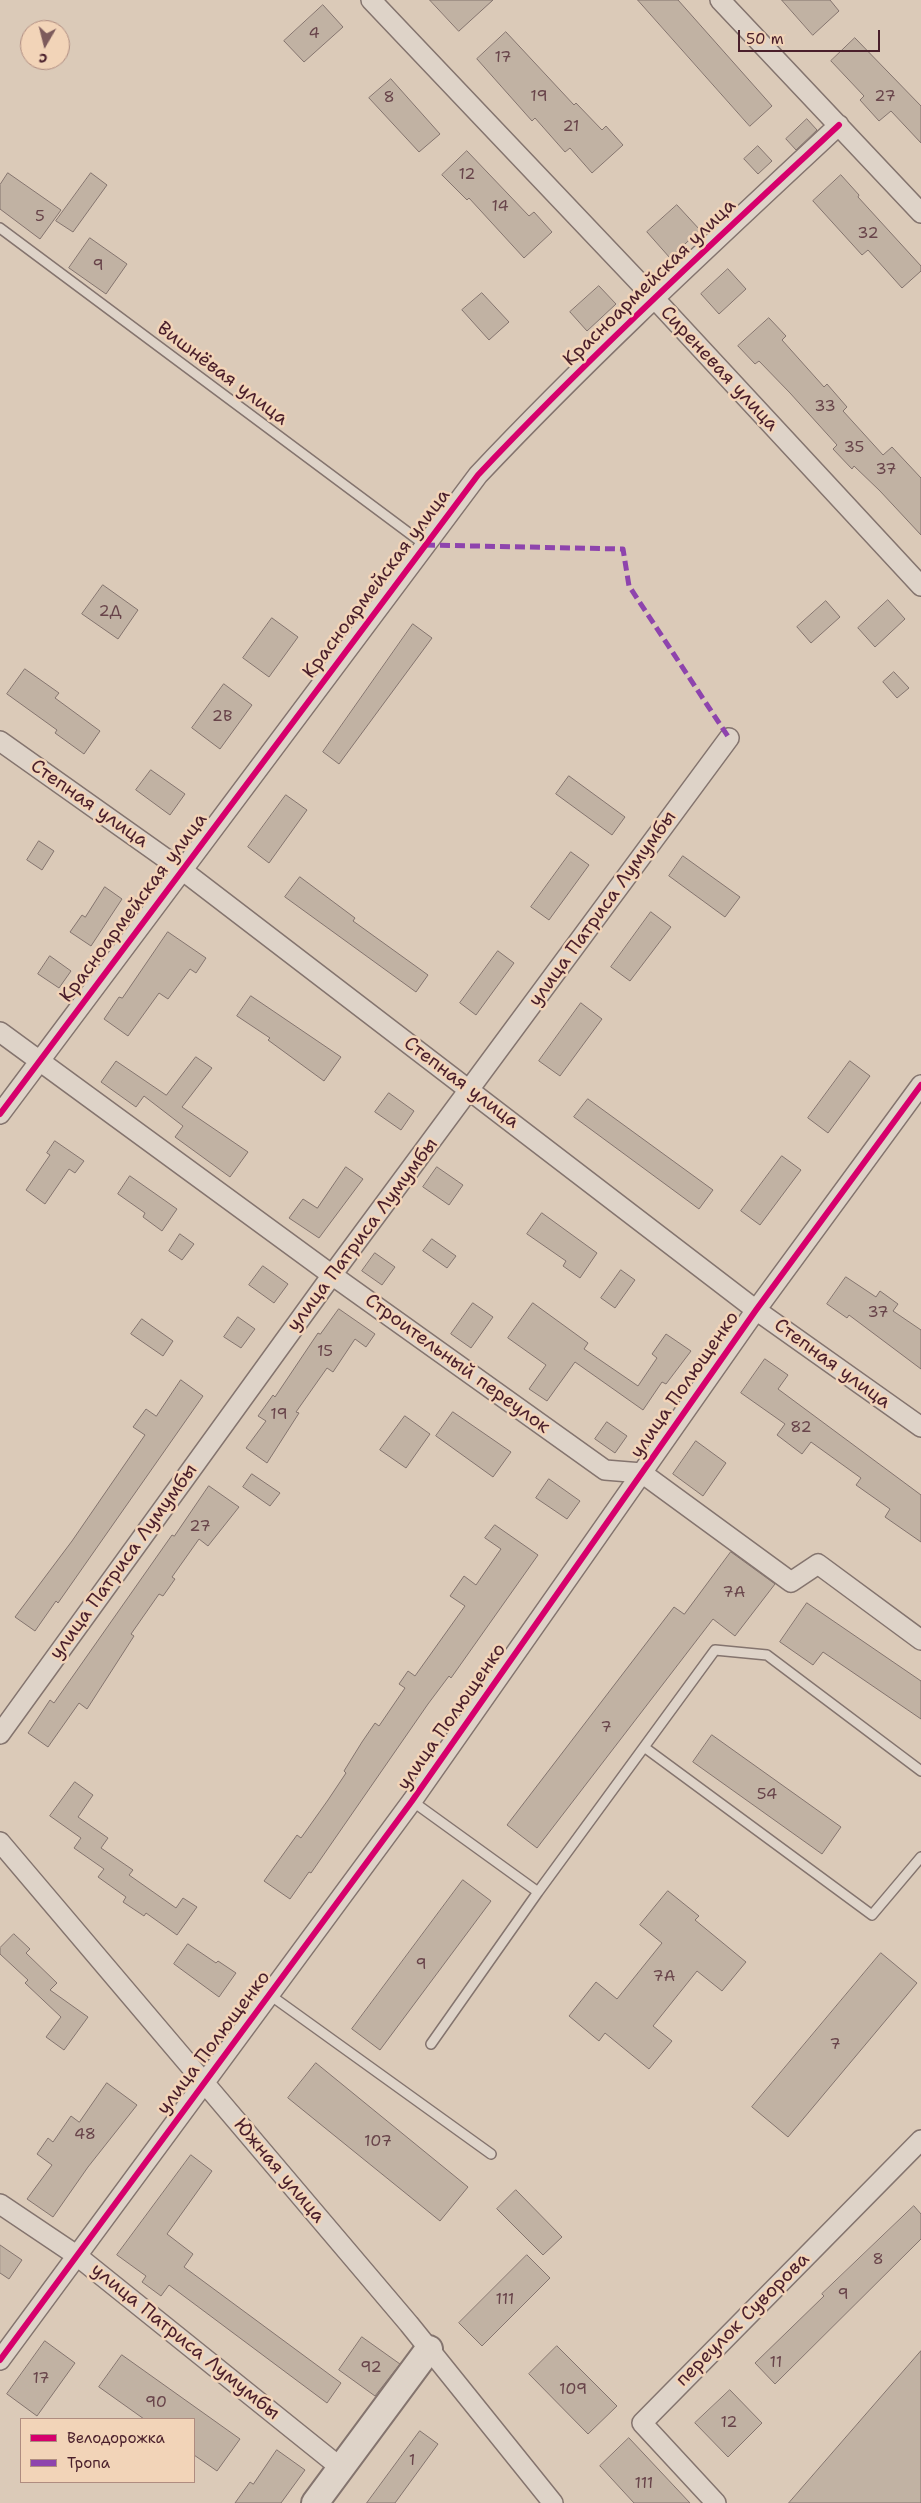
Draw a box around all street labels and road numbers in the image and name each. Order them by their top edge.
street label: Красноармейская улица [559,195,741,371]
street label: Сиреневая улица [655,302,783,436]
street label: Вишнёвая улица [152,317,292,431]
street label: Красноармейская улица [298,485,456,683]
street label: Степная улица [26,755,152,853]
street label: улица Патриса Лумумбы [524,807,682,1011]
street label: Красноармейская улица [55,809,213,1007]
street label: Степная улица [399,1032,523,1134]
street label: улица Патриса Лумумбы [283,1134,443,1336]
street label: Строительный переулок [360,1289,554,1439]
street label: улица Полющенко [626,1307,744,1463]
street label: Степная улица [769,1314,895,1414]
street label: улица Патриса Лумумбы [45,1460,203,1664]
street label: улица Полющенко [393,1639,511,1795]
street label: улица Полющенко [153,1967,275,2119]
street label: Южная улица [229,2114,329,2228]
street label: переулок Суворова [671,2248,815,2392]
street label: улица Патриса Лумумбы [86,2259,284,2425]

